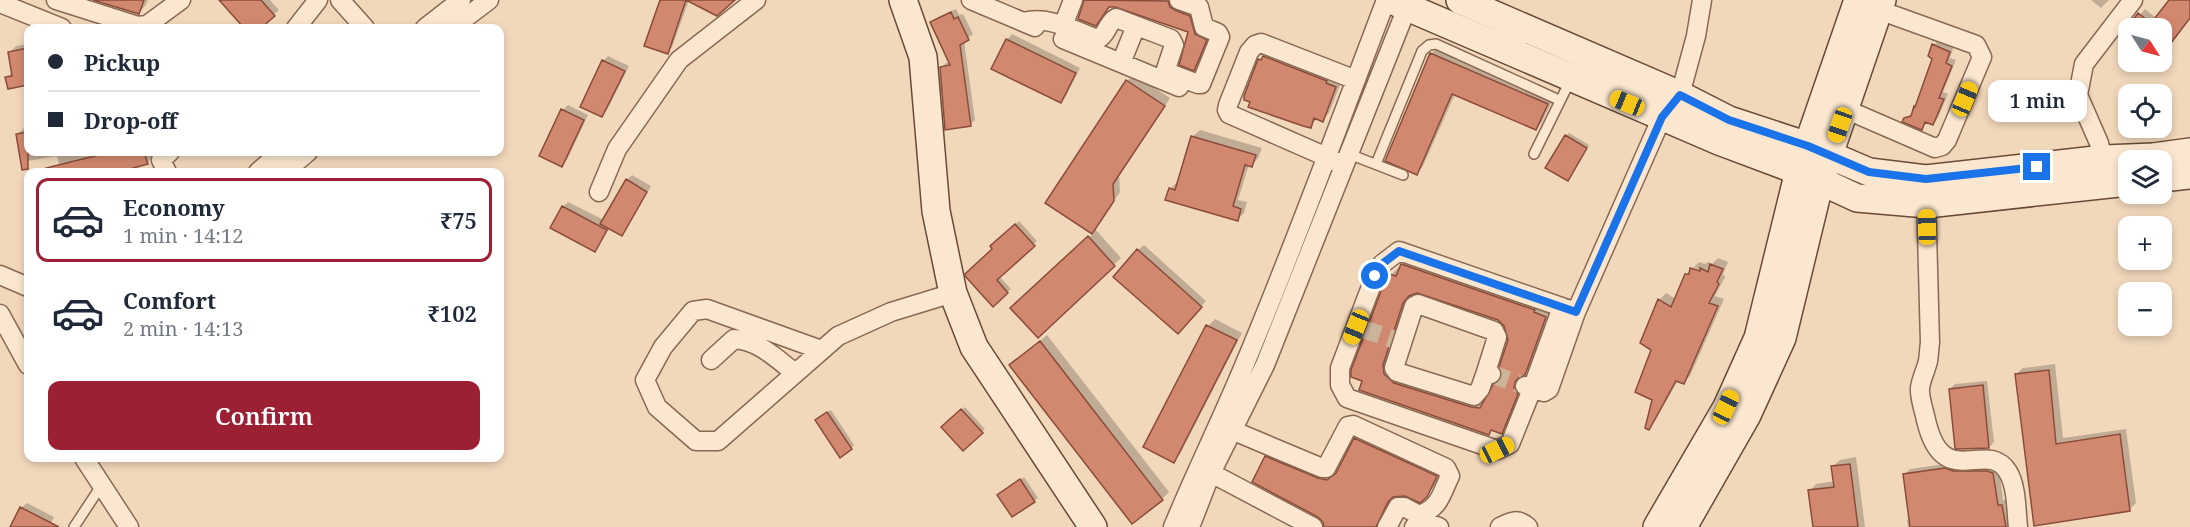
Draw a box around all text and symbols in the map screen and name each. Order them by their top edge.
north arrow [2118,18,2172,72]
map controls [2118,18,2172,336]
text: Pickup [84,47,160,77]
car [1950,79,1980,119]
callout: 1 min [1988,80,2086,122]
button: locate [2118,84,2172,138]
text: 1 min [2010,87,2065,114]
car [1607,88,1647,118]
text: Drop-off [84,105,177,135]
car [1826,105,1854,145]
button: layers [2118,150,2172,204]
route end [2023,153,2050,180]
text: Economy [123,192,225,222]
icon: car [51,193,105,247]
text: ₹75 [440,205,477,235]
car [1918,209,1936,245]
button: + [2118,216,2172,270]
text: 1 min · 14:12 [123,222,243,249]
route start [1361,262,1388,289]
button: − [2118,282,2172,336]
text: Comfort [123,285,216,315]
icon: car [51,286,105,340]
text: ₹102 [428,298,477,328]
car [1341,307,1371,347]
text: 2 min · 14:13 [123,315,243,342]
button: Confirm [48,381,480,450]
car [1710,387,1742,427]
car [1477,434,1517,466]

